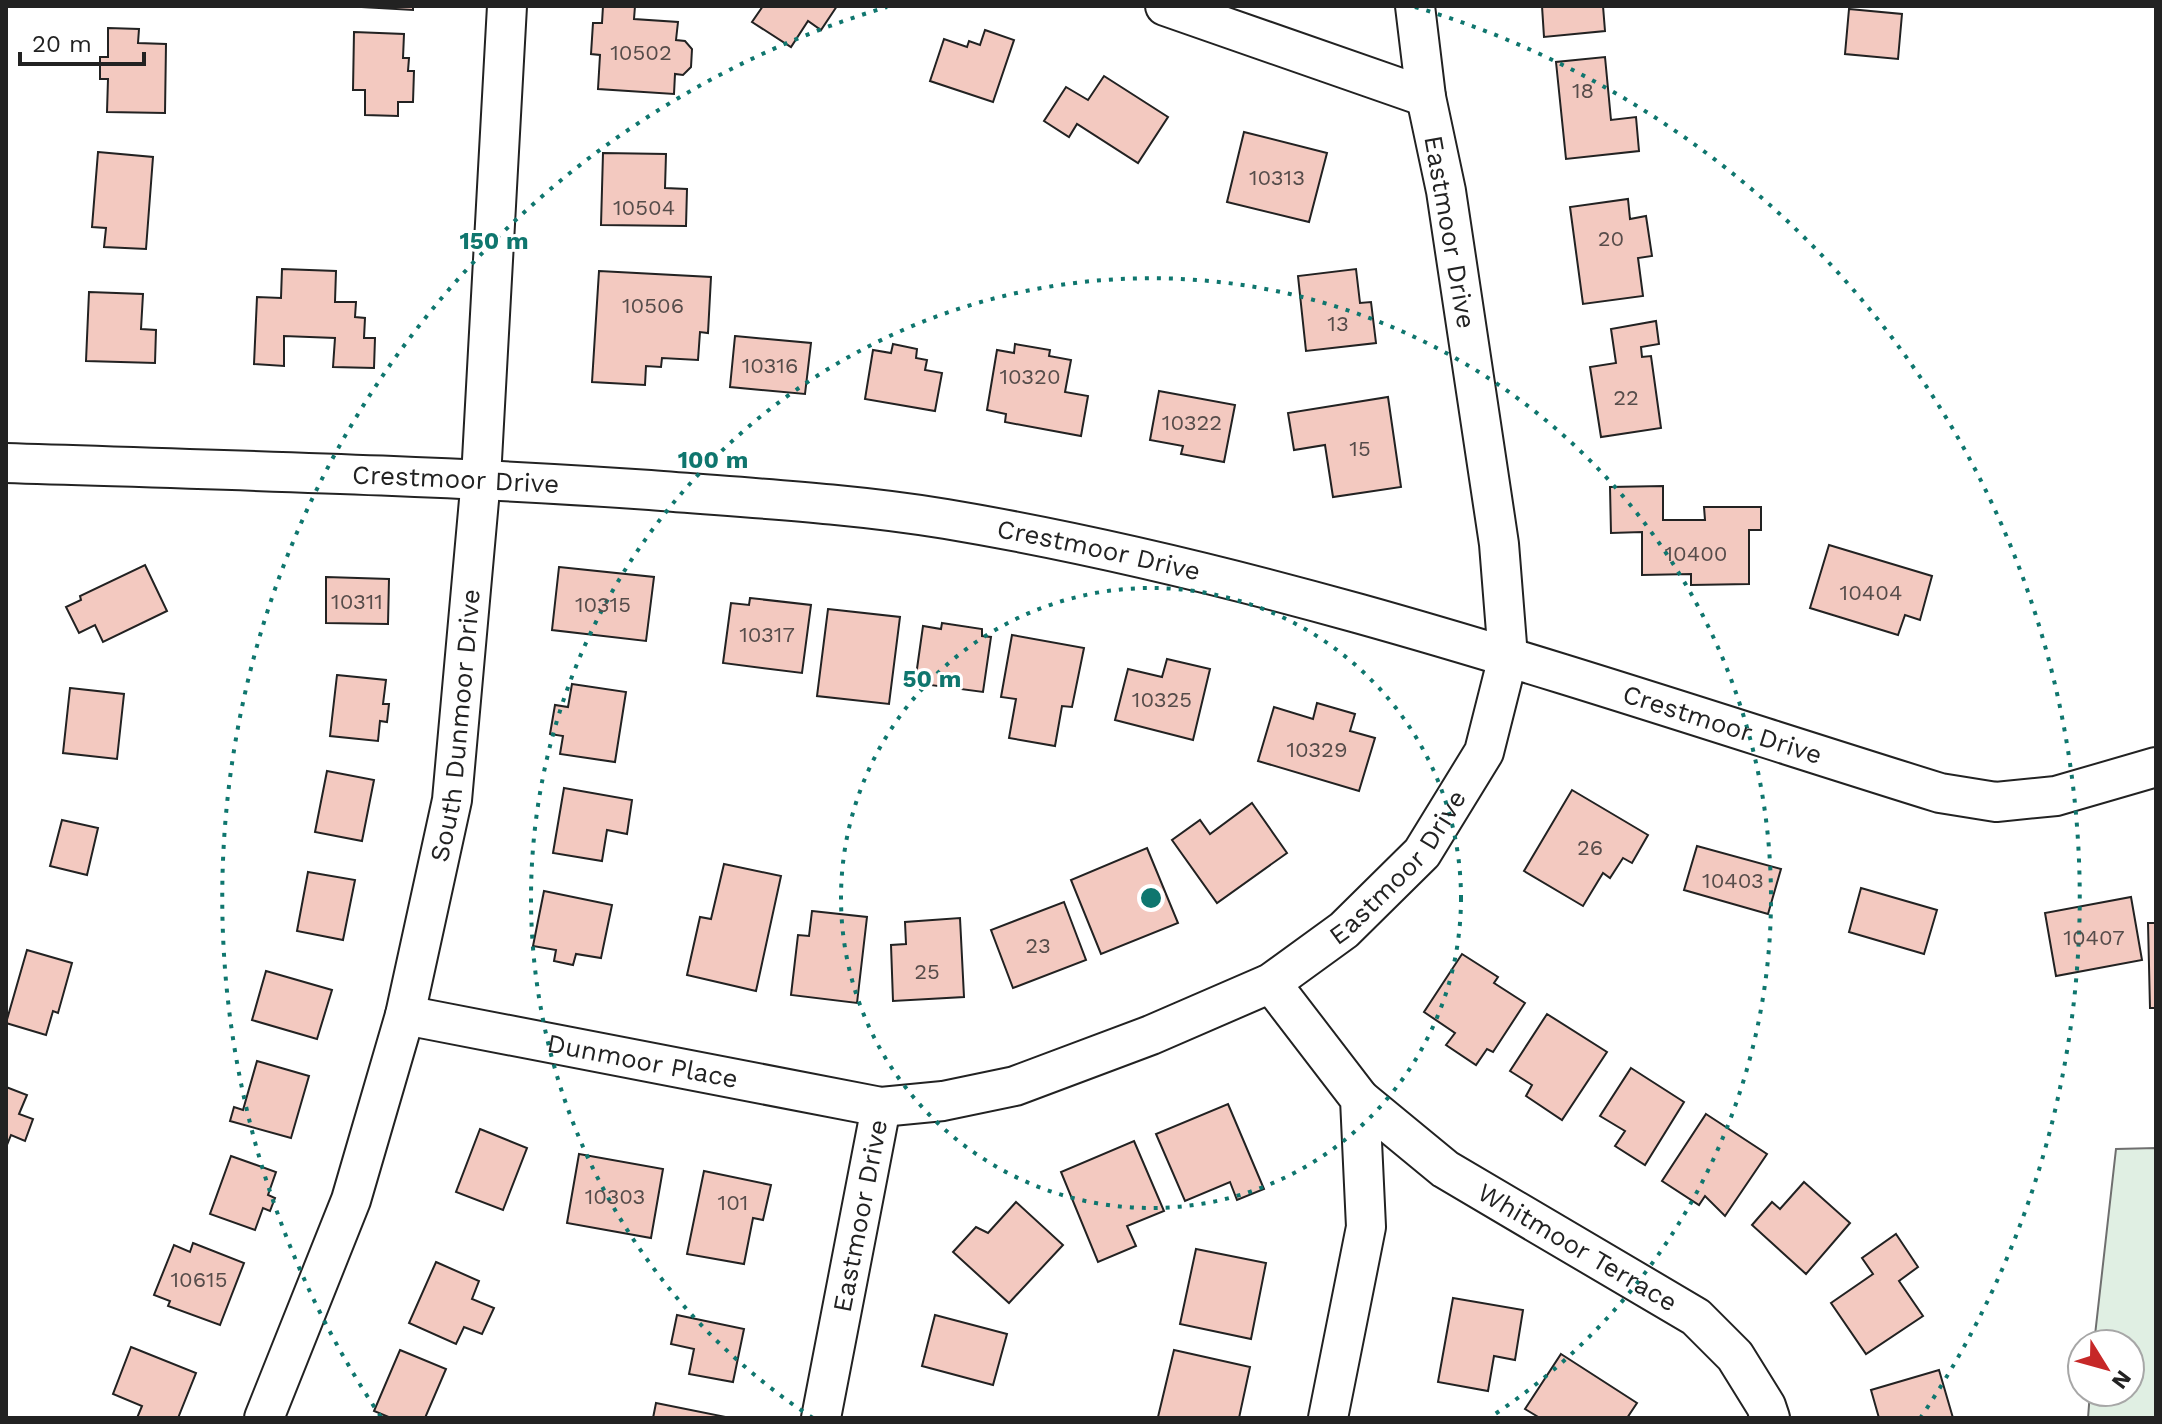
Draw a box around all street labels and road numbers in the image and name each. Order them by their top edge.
street label: Eastmoor Drive [1418,133,1482,331]
street label: Crestmoor Drive [352,459,560,499]
street label: Crestmoor Drive [995,513,1204,586]
street label: South Dunmoor Drive [424,588,486,865]
street label: Crestmoor Drive [1619,679,1826,770]
street label: Eastmoor Drive [1323,784,1472,951]
street label: Dunmoor Place [545,1028,741,1094]
street label: Eastmoor Drive [827,1117,893,1315]
street label: Whitmoor Terrace [1473,1177,1683,1318]

